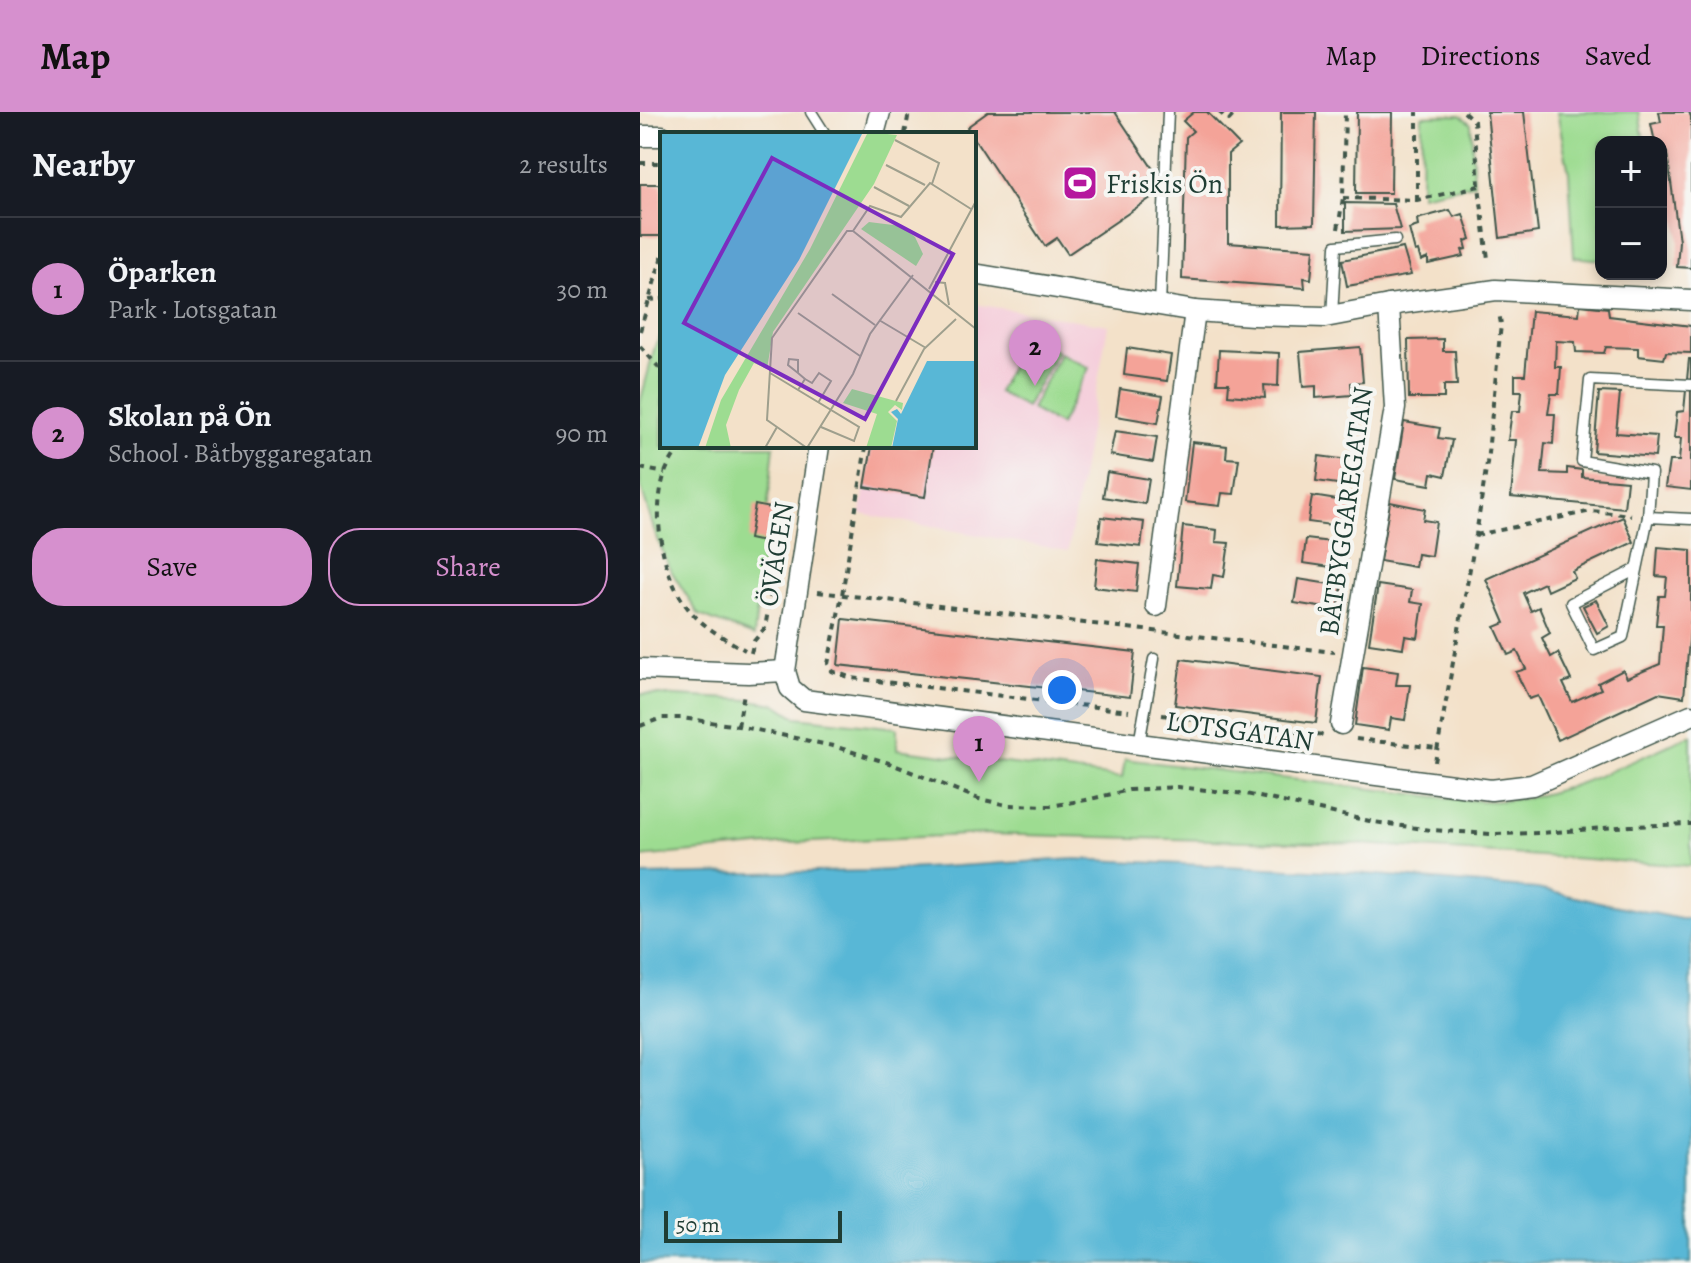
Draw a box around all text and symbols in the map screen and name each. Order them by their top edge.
text: Map [40,30,110,82]
text: Map [1325,37,1376,75]
text: Directions [1420,37,1541,75]
text: Saved [1585,37,1651,75]
inset map [660,132,976,448]
map controls [1595,136,1667,280]
button: + [1595,136,1667,208]
text: Nearby [32,141,135,188]
text: 2 results [519,147,608,182]
sports icon: Friskis Ön [1061,164,1099,202]
place label: Friskis Ön [1106,165,1223,203]
button: − [1595,208,1667,280]
text: Öparken [108,252,217,292]
text: 1 [53,272,63,307]
text: 30 m [557,272,608,307]
text: Park · Lotsgatan [108,292,277,327]
pin: 2 [1009,320,1061,386]
street label: BÅTBYGGAREGATAN [1310,384,1382,638]
text: Skolan på Ön [108,396,272,436]
text: 2 [52,416,64,451]
text: 90 m [556,416,608,451]
text: School · Båtbyggaregatan [108,436,373,471]
street label: ÖVÄGEN [749,499,803,609]
button: Save [32,528,312,606]
button: Share [328,528,608,606]
your location [1042,670,1082,710]
street label: LOTSGATAN [1164,702,1316,760]
pin: 1 [953,716,1005,782]
scale bar [664,1207,842,1243]
text: 50 m [676,1210,720,1240]

